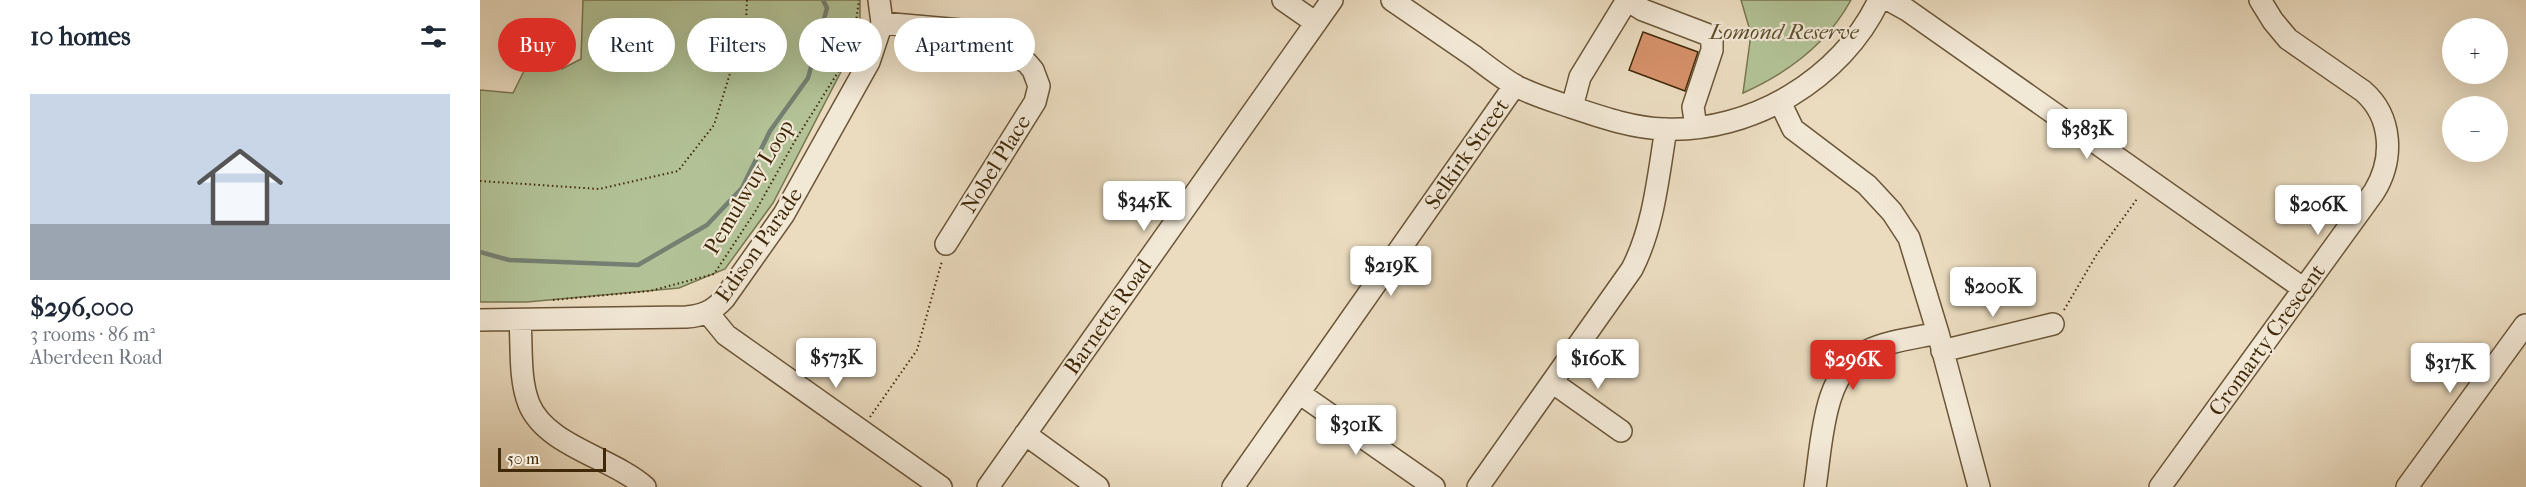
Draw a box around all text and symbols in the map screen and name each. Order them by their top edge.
chip: Buy [498,18,576,72]
chip: Rent [588,18,675,72]
chip: Filters [687,18,787,72]
chip: New [799,18,882,72]
chip: Apartment [894,18,1035,72]
map controls [2442,18,2508,162]
button: + [2442,18,2508,84]
park label: Lomond Reserve [1707,19,1860,45]
icon: filters [417,20,450,53]
text: 10 homes [30,21,131,52]
street label: Selkirk Street [1419,93,1515,214]
button: − [2442,96,2508,162]
pin: $383K [2045,109,2129,160]
street label: Nobel Place [956,110,1036,218]
street label: Pemulwuy Loop [699,115,799,259]
text: $383K [2061,117,2113,140]
icon: home [186,133,294,241]
pin: $345K [1102,181,1186,232]
street label: Edison Parade [710,183,808,307]
pin: $206K [2276,185,2360,236]
text: $345K [1117,189,1171,212]
text: $206K [2289,193,2347,216]
pin: $219K [1349,246,1433,297]
street label: Barnetts Road [1059,253,1158,380]
text: $219K [1364,254,1418,277]
street label: Cromarty Crescent [2203,259,2331,421]
pin: $200K [1951,267,2035,318]
text: $200K [1964,275,2022,298]
text: $296,000 [30,292,134,323]
text: 3 rooms · 86 m² [30,323,155,346]
pin: $573K [794,338,878,389]
pin: $160K [1556,339,1640,390]
pin: $296K [1811,340,1895,391]
pin: $317K [2408,343,2492,394]
text: Aberdeen Road [30,346,163,369]
text: $573K [810,346,862,369]
text: $160K [1571,347,1625,370]
text: $296K [1824,348,1882,371]
text: $317K [2425,351,2475,374]
pin: $301K [1314,405,1398,456]
text: $301K [1330,413,1382,436]
scale bar [498,445,606,472]
text: 50 m [507,449,539,468]

